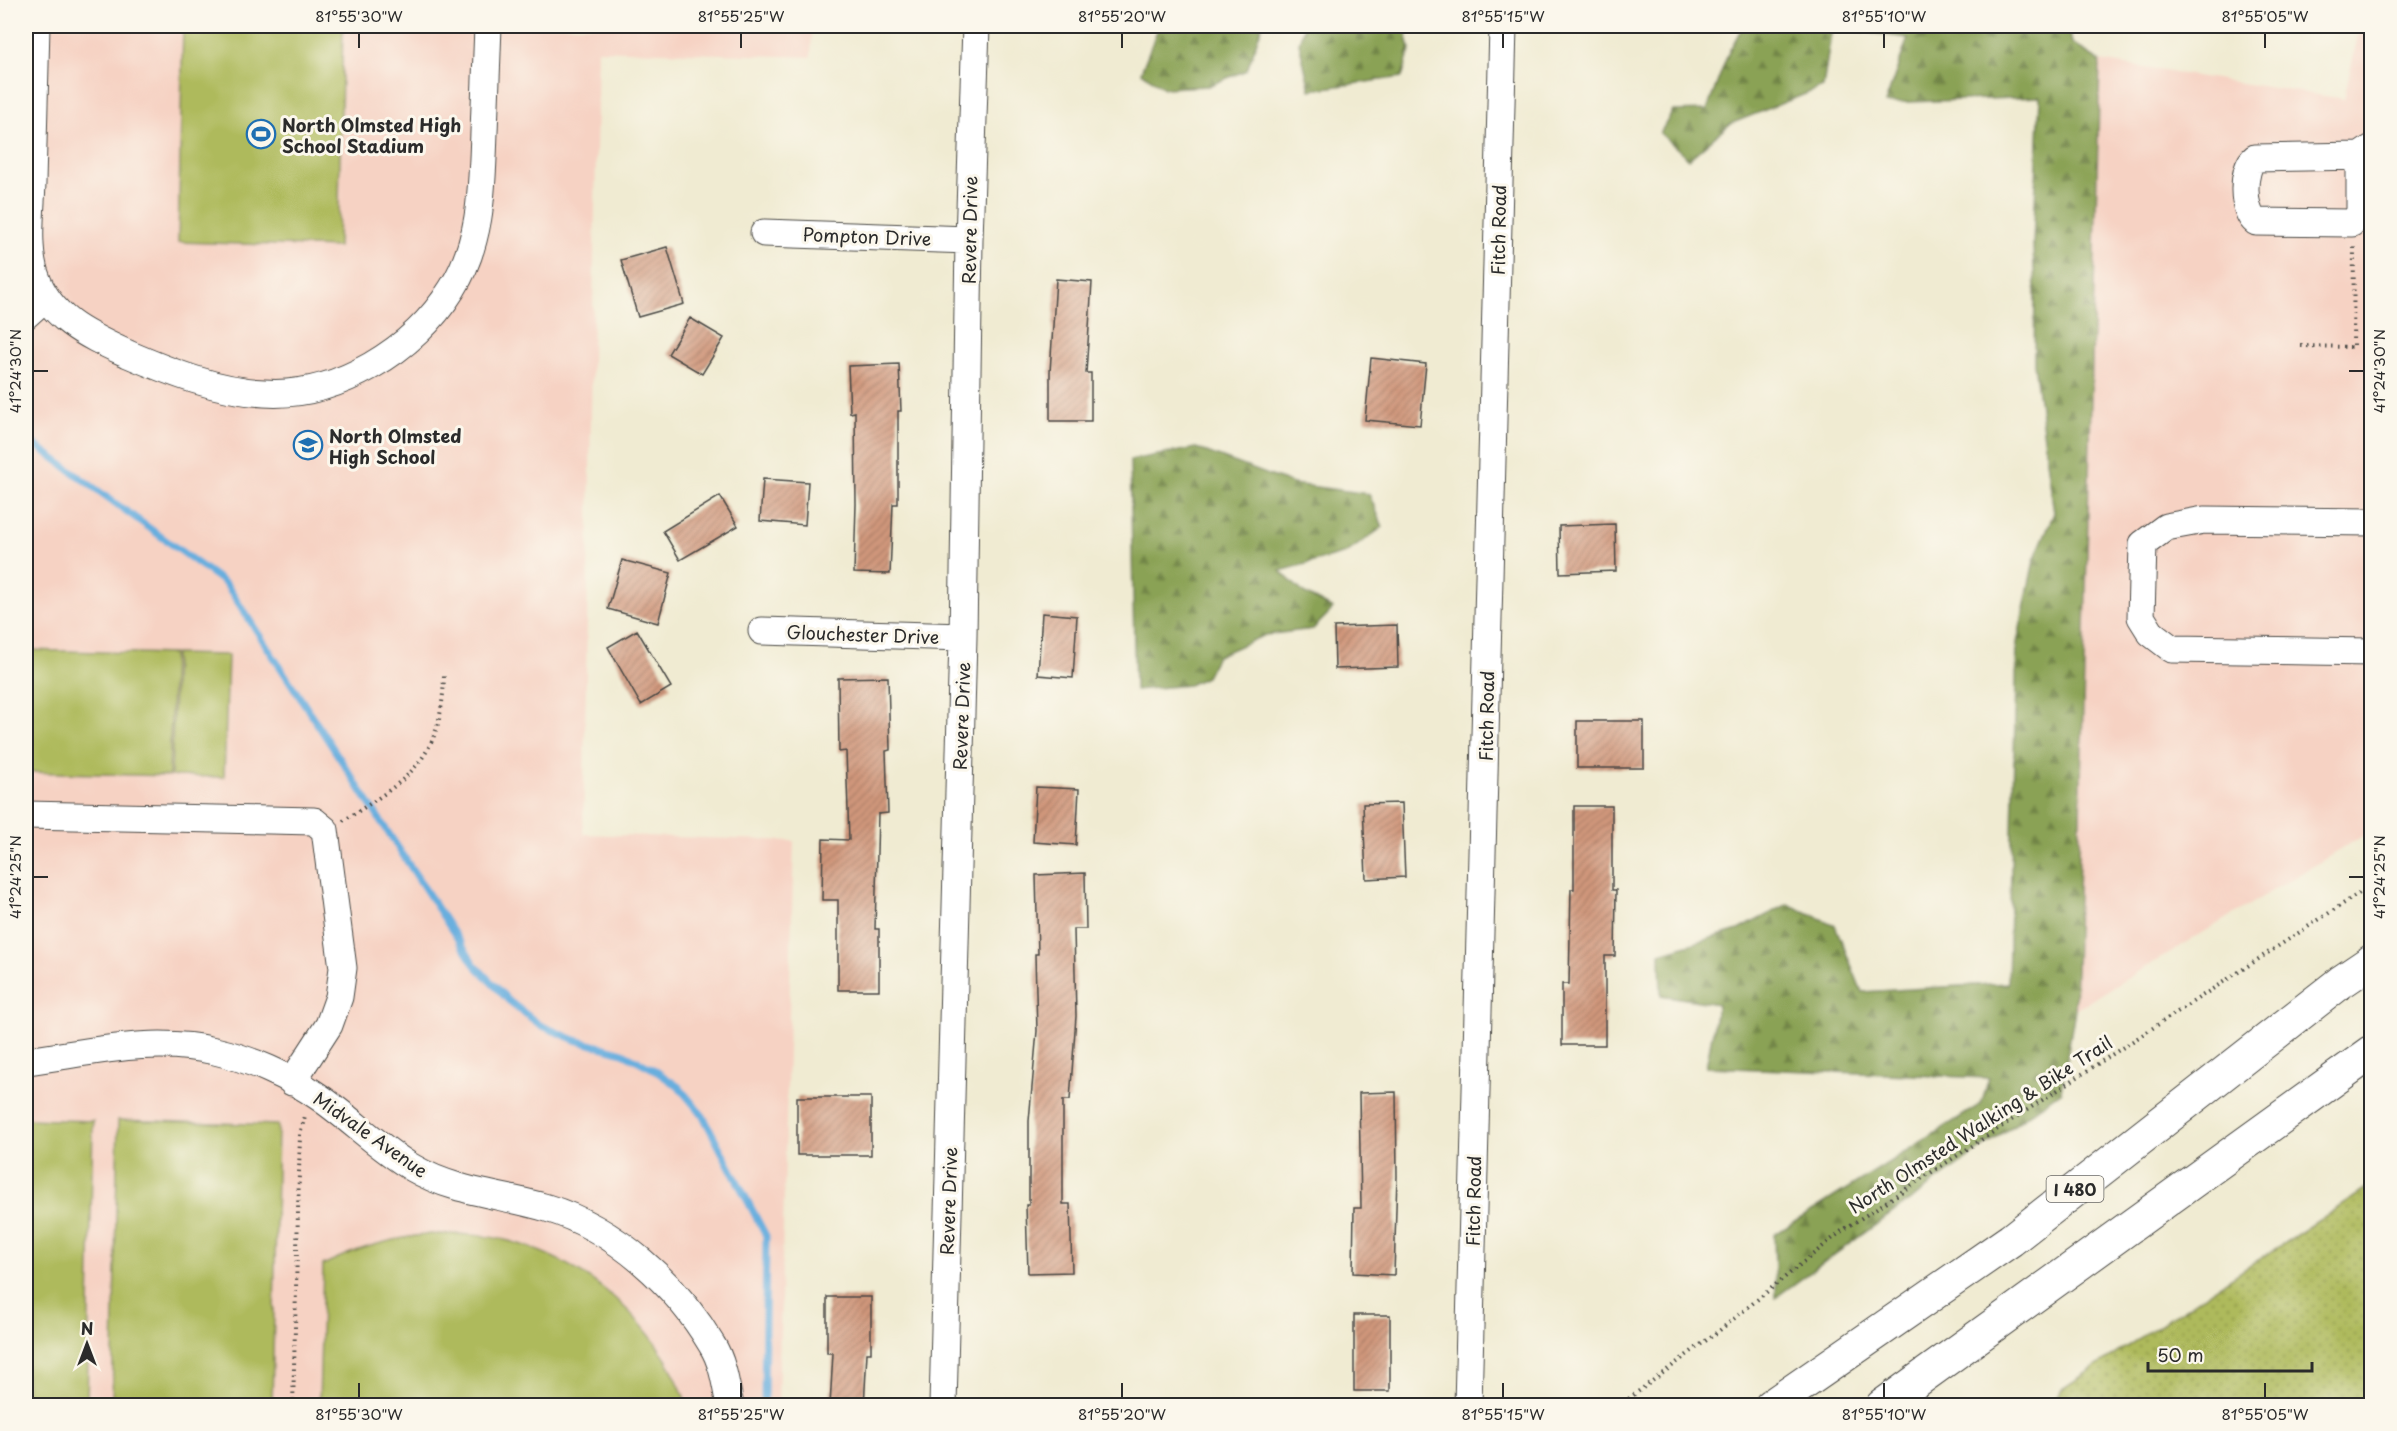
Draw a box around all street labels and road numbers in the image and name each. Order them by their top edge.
street label: Revere Drive [955,175,983,284]
street label: Fitch Road [1484,184,1512,276]
street label: Pompton Drive [802,220,932,252]
street label: Glouchester Drive [786,618,940,650]
street label: Revere Drive [946,661,976,771]
street label: Fitch Road [1472,670,1500,762]
street label: North Olmsted Walking & Bike Trail [1843,1028,2117,1220]
street label: Midvale Avenue [308,1085,434,1184]
street label: Revere Drive [933,1146,963,1256]
street label: Fitch Road [1459,1155,1487,1247]
road number: I 480 [2046,1176,2104,1202]

